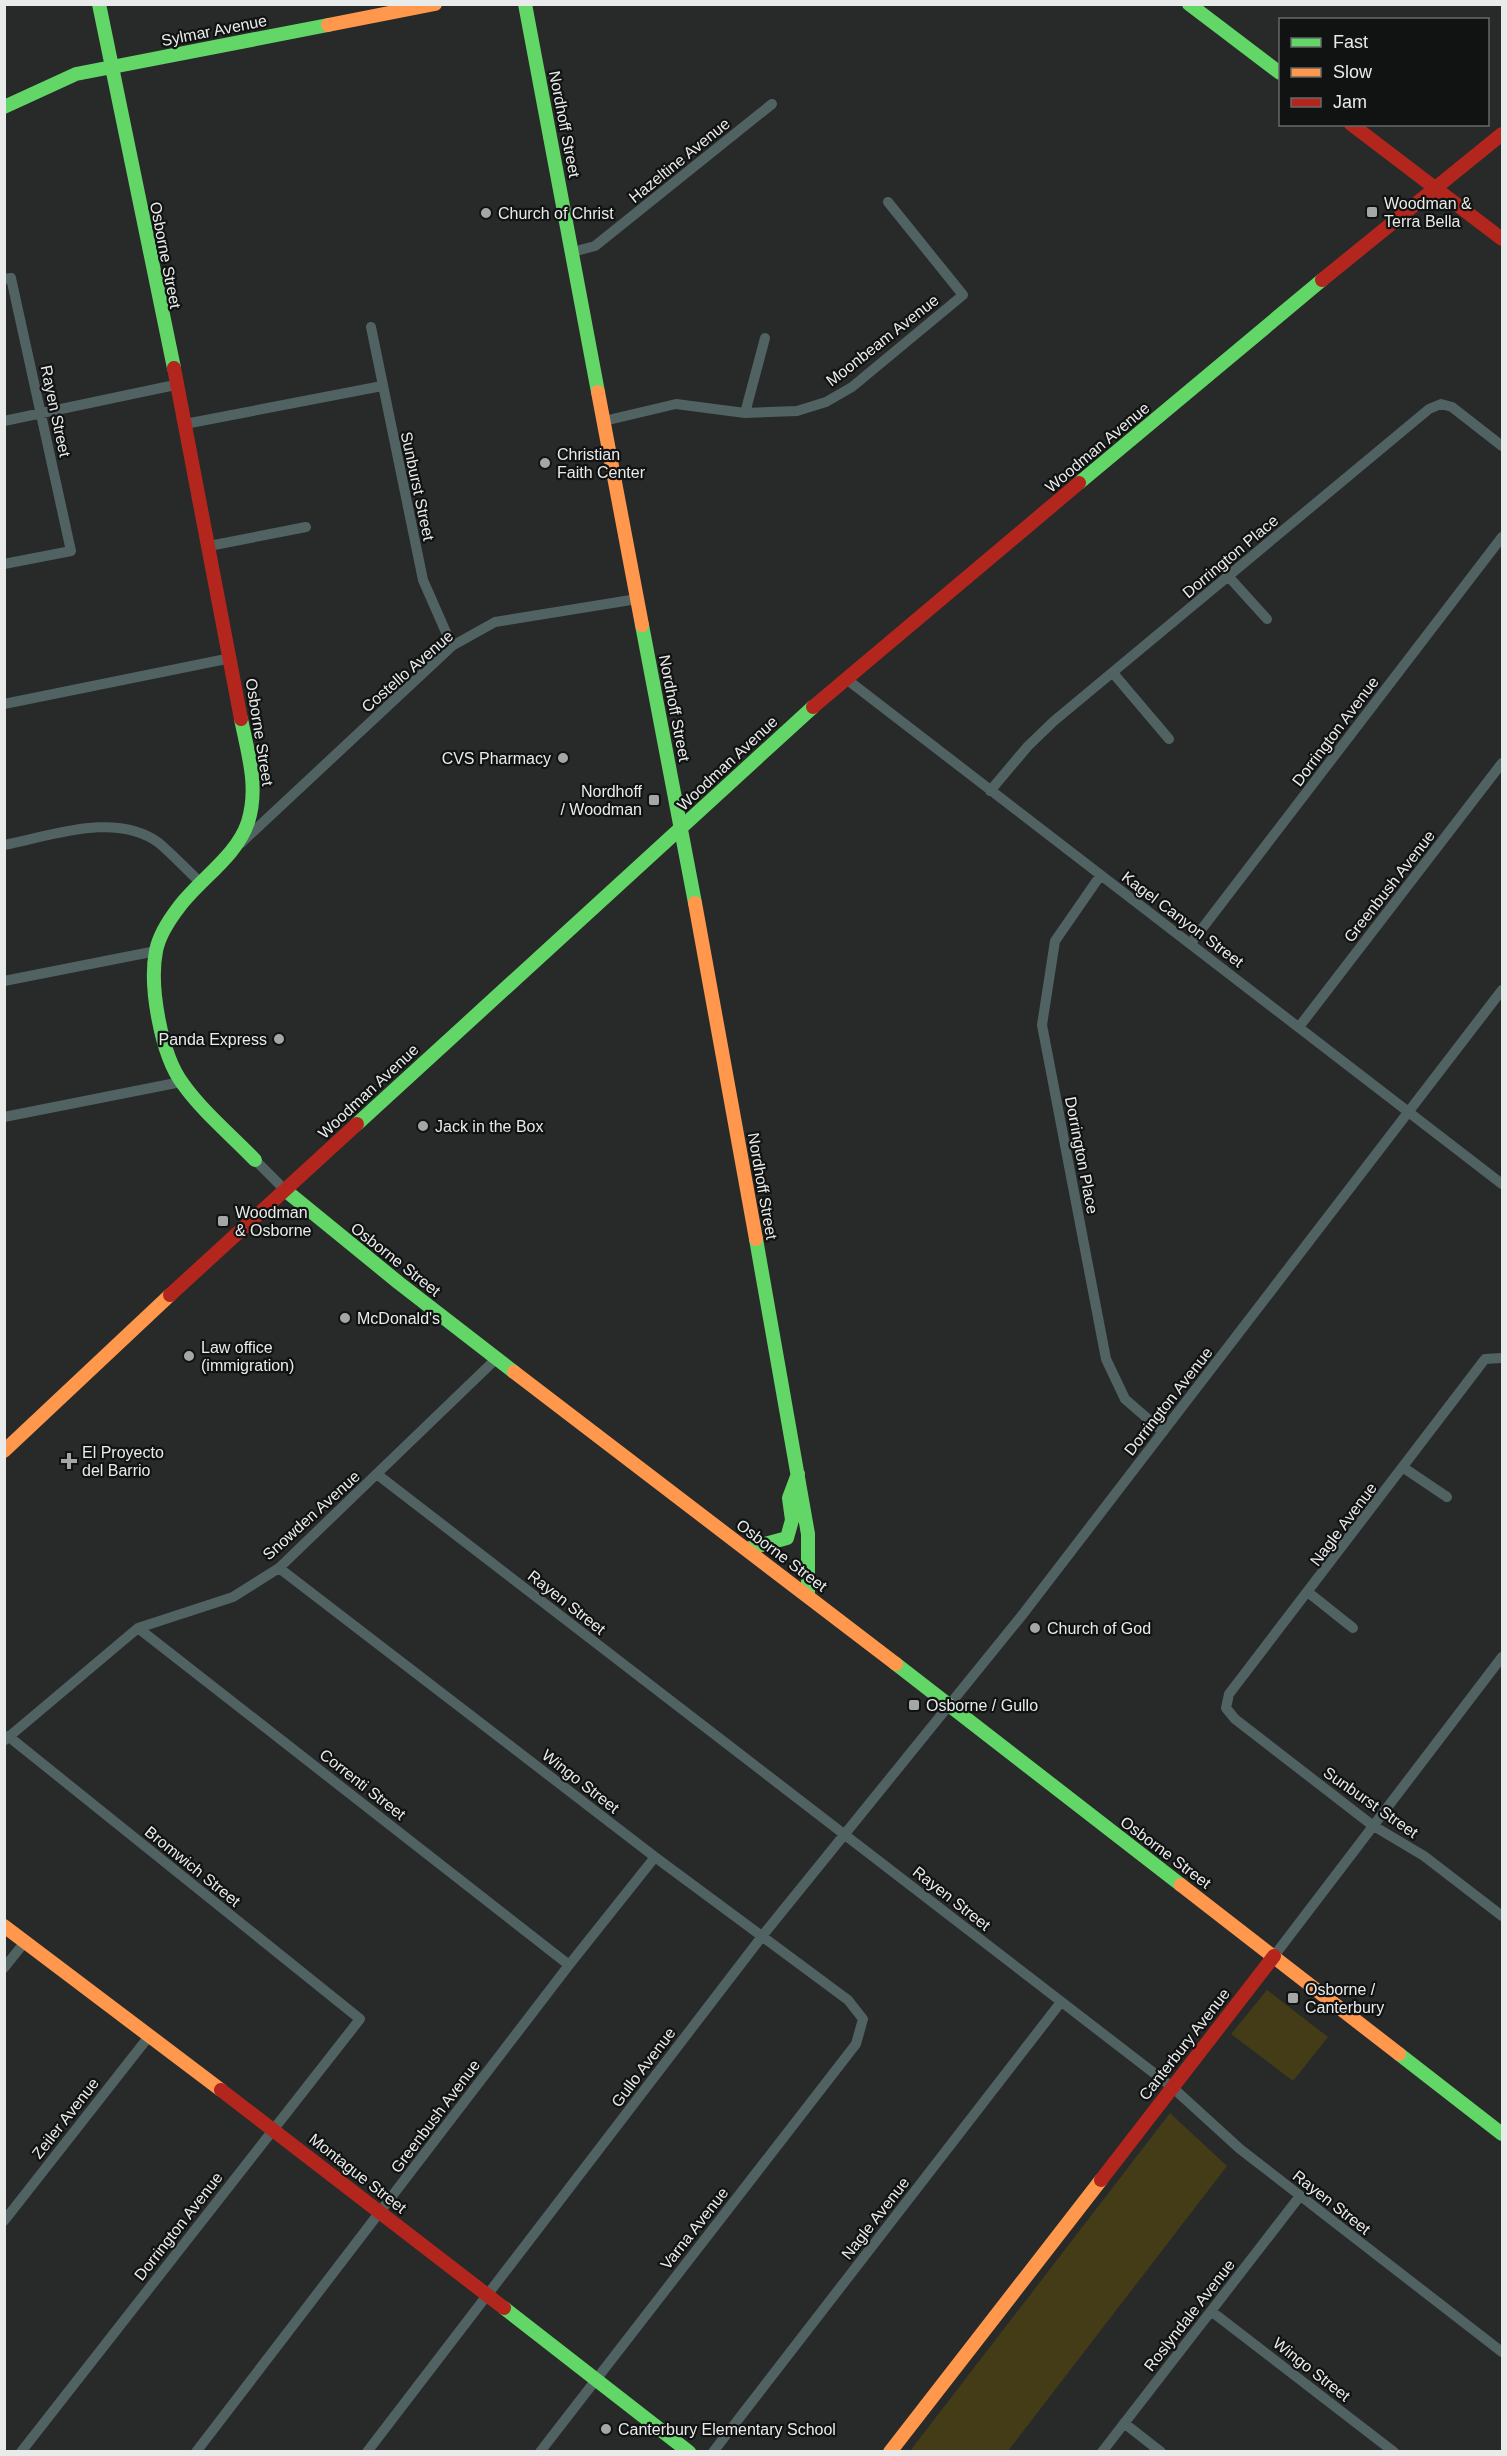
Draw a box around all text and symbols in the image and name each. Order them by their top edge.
street label: Sylmar Avenue [160,12,268,49]
legend [1279,18,1489,126]
text: Fast [1333,32,1368,52]
text: Slow [1333,62,1373,82]
street label: Nordhoff Street [546,69,583,179]
text: Jam [1333,92,1367,112]
street label: Hazeltine Avenue [626,115,733,206]
place label: Woodman & Terra Bella [1384,195,1472,230]
street label: Osborne Street [147,200,184,311]
place label: Church of Christ [498,205,614,222]
marker: Woodman & Terra Bella [1365,205,1379,219]
marker: Church of Christ [479,206,493,220]
street label: Moonbeam Avenue [823,291,942,389]
street label: Rayen Street [37,364,74,459]
street label: Woodman Avenue [1042,399,1153,496]
street label: Sunburst Street [398,430,437,543]
place label: Christian Faith Center [557,446,646,481]
marker: Christian Faith Center [538,456,552,470]
street label: Dorrington Place [1179,512,1282,601]
street label: Costello Avenue [358,627,457,716]
street label: Nordhoff Street [656,653,693,763]
street label: Dorrington Avenue [1289,673,1382,789]
street label: Osborne Street [243,677,276,788]
street label: Woodman Avenue [674,713,781,814]
place label: CVS Pharmacy [442,750,551,767]
marker: CVS Pharmacy [556,751,570,765]
place label: Nordhoff / Woodman [560,783,643,818]
marker: Nordhoff / Woodman [647,793,661,807]
street label: Greenbush Avenue [1341,827,1438,945]
street label: Kagel Canyon Street [1119,868,1247,971]
place label: Panda Express [158,1031,267,1048]
marker: Panda Express [272,1032,286,1046]
street label: Woodman Avenue [315,1041,422,1142]
street label: Dorrington Place [1062,1095,1101,1215]
place label: Jack in the Box [435,1118,544,1135]
marker: Jack in the Box [416,1119,430,1133]
street label: Nordhoff Street [745,1131,780,1241]
place label: Woodman & Osborne [235,1204,312,1239]
marker: Woodman & Osborne [216,1214,230,1228]
street label: Osborne Street [348,1219,444,1300]
place label: McDonald's [357,1310,440,1327]
marker: McDonald's [338,1311,352,1325]
place label: Law office (immigration) [201,1339,294,1374]
street label: Dorrington Avenue [1121,1344,1216,1459]
marker: Law office (immigration) [182,1349,196,1363]
place label: El Proyecto del Barrio [82,1444,164,1479]
marker: El Proyecto del Barrio [60,1452,78,1470]
street label: Snowden Avenue [259,1467,363,1563]
street label: Nagle Avenue [1307,1479,1380,1569]
street label: Osborne Street [733,1516,831,1595]
street label: Rayen Street [525,1567,609,1638]
place label: Church of God [1047,1620,1151,1637]
marker: Church of God [1028,1621,1042,1635]
place label: Osborne / Gullo [926,1697,1038,1714]
marker: Osborne / Gullo [907,1698,921,1712]
street label: Correnti Street [316,1746,409,1823]
street label: Wingo Street [539,1746,623,1817]
street label: Sunburst Street [1320,1764,1422,1842]
street label: Osborne Street [1117,1813,1215,1892]
street label: Bromwich Street [142,1823,244,1910]
street label: Rayen Street [910,1863,994,1934]
place label: Osborne / Canterbury [1305,1981,1384,2016]
street label: Canterbury Avenue [1136,1985,1233,2103]
marker: Osborne / Canterbury [1286,1991,1300,2005]
street label: Gullo Avenue [608,2024,679,2110]
street label: Greenbush Avenue [387,2057,483,2176]
street label: Zeiler Avenue [29,2075,102,2162]
street label: Montague Street [306,2130,410,2217]
street label: Rayen Street [1290,2167,1374,2238]
street label: Dorrington Avenue [131,2169,226,2284]
street label: Nagle Avenue [838,2174,913,2263]
street label: Varna Avenue [657,2184,732,2273]
street label: Roslyndale Avenue [1141,2256,1238,2374]
street label: Wingo Street [1270,2334,1354,2405]
place label: Canterbury Elementary School [618,2421,836,2438]
marker: Canterbury Elementary School [599,2422,613,2436]

